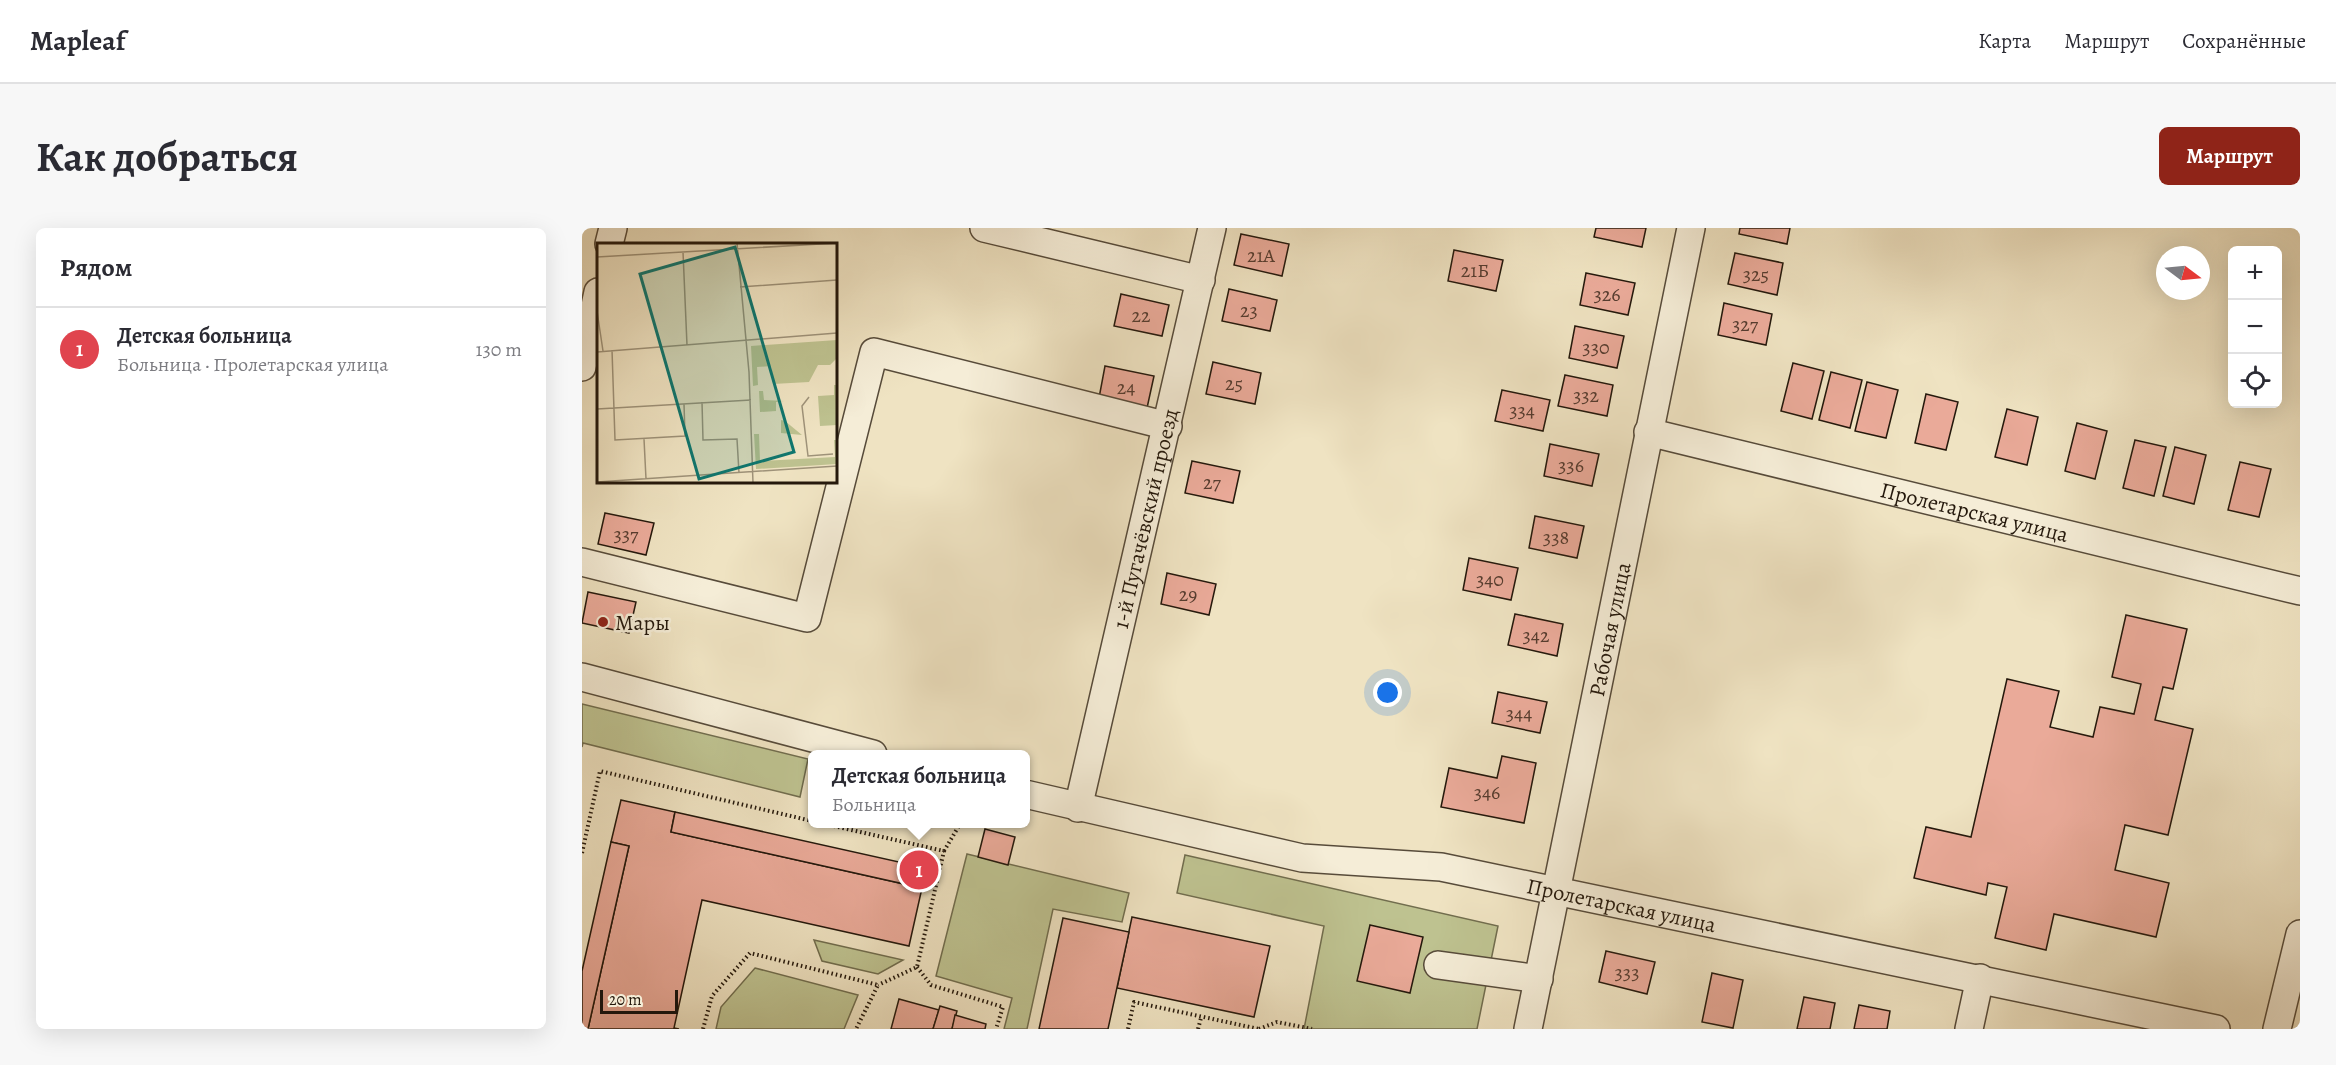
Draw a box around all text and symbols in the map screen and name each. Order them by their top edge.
text: Mapleaf [30,22,125,60]
text: Карта [1978,27,2031,55]
text: Маршрут [2064,27,2149,55]
text: Сохранённые [2182,27,2306,55]
button: Маршрут [2159,127,2300,185]
text: Как добраться [36,128,298,185]
house number: 21А [1247,242,1275,269]
inset map [597,243,837,483]
north arrow [2156,246,2210,300]
map controls [2228,246,2282,408]
button: + [2228,246,2282,300]
text: Рядом [60,250,132,285]
house number: 21Б [1461,257,1489,284]
house number: 325 [1743,261,1769,288]
house number: 326 [1593,281,1621,308]
house number: 23 [1240,297,1258,324]
button: − [2228,300,2282,354]
house number: 22 [1132,302,1151,329]
house number: 327 [1732,311,1759,338]
text: Детская больница [117,321,292,351]
house number: 330 [1582,334,1610,361]
text: 1 [76,336,83,363]
text: 130 m [476,336,522,363]
text: Больница · Пролетарская улица [117,351,388,378]
button: locate [2228,354,2282,408]
house number: 25 [1225,370,1243,397]
house number: 24 [1117,374,1135,401]
house number: 332 [1573,382,1600,409]
house number: 334 [1509,397,1535,424]
street label: 1-й Пугачёвский проезд [1106,406,1186,632]
house number: 336 [1558,452,1584,479]
house number: 27 [1203,469,1222,496]
street label: Пролетарская улица [1877,475,2072,550]
house number: 337 [613,521,639,548]
house number: 338 [1543,524,1569,551]
street label: Рабочая улица [1582,559,1639,699]
house number: 340 [1476,566,1504,593]
house number: 29 [1179,581,1197,608]
place label: Мары [615,608,670,638]
marker: Мары [596,615,610,629]
house number: 342 [1523,622,1550,649]
your location [1373,678,1402,707]
house number: 344 [1506,700,1532,727]
popup [808,750,1030,828]
text: Детская больница [832,761,1006,791]
house number: 346 [1474,779,1500,806]
text: Больница [832,791,916,818]
pin: 1 [900,848,938,892]
street label: Пролетарская улица [1524,871,1720,940]
house number: 333 [1615,959,1639,986]
scale bar [600,987,678,1014]
text: 20 m [609,989,642,1011]

